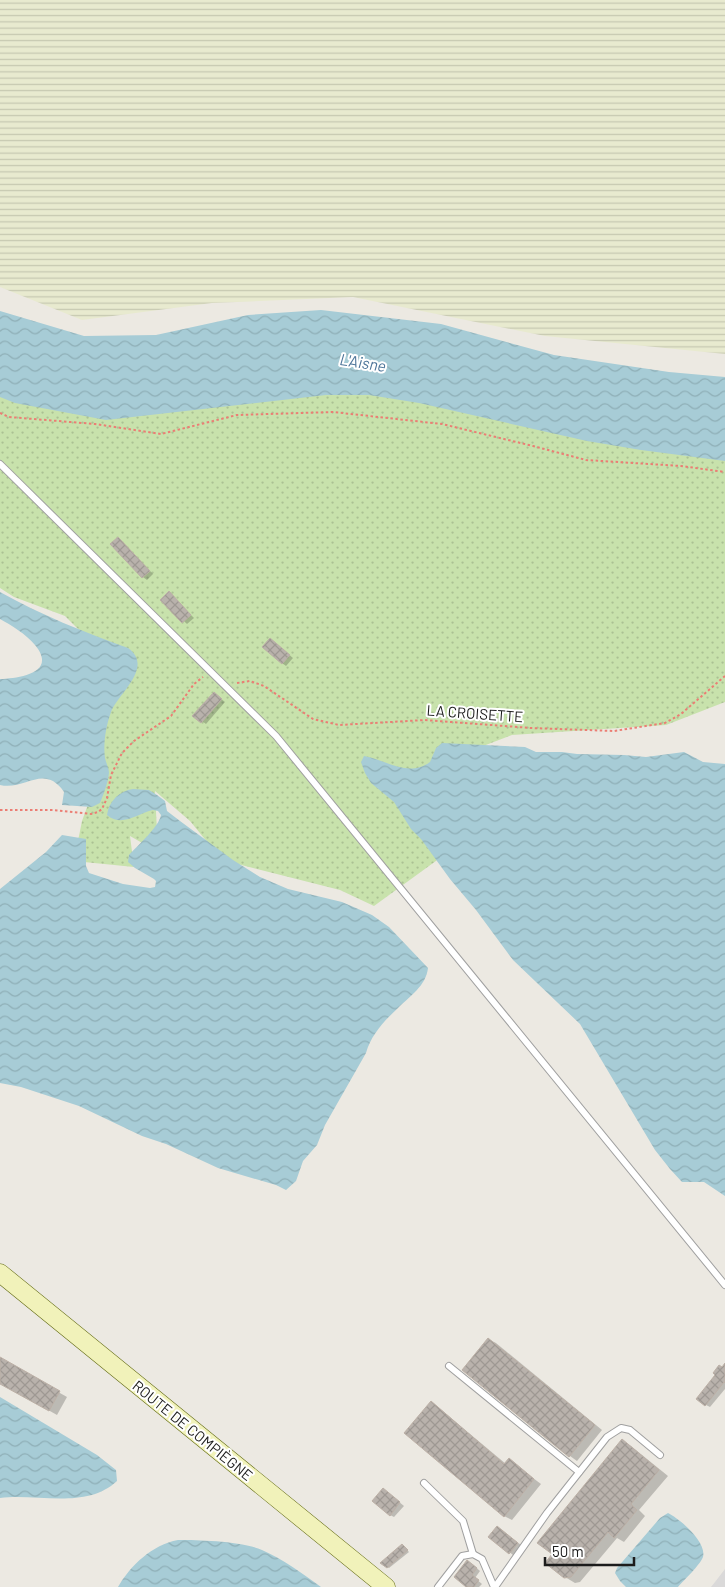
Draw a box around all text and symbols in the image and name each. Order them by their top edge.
water label: L'Aisne [338,349,388,375]
street label: LA CROISETTE [426,701,524,725]
street label: ROUTE DE COMPIÈGNE [129,1376,257,1484]
scale bar [545,1534,634,1566]
text: 50 m [552,1542,584,1560]

